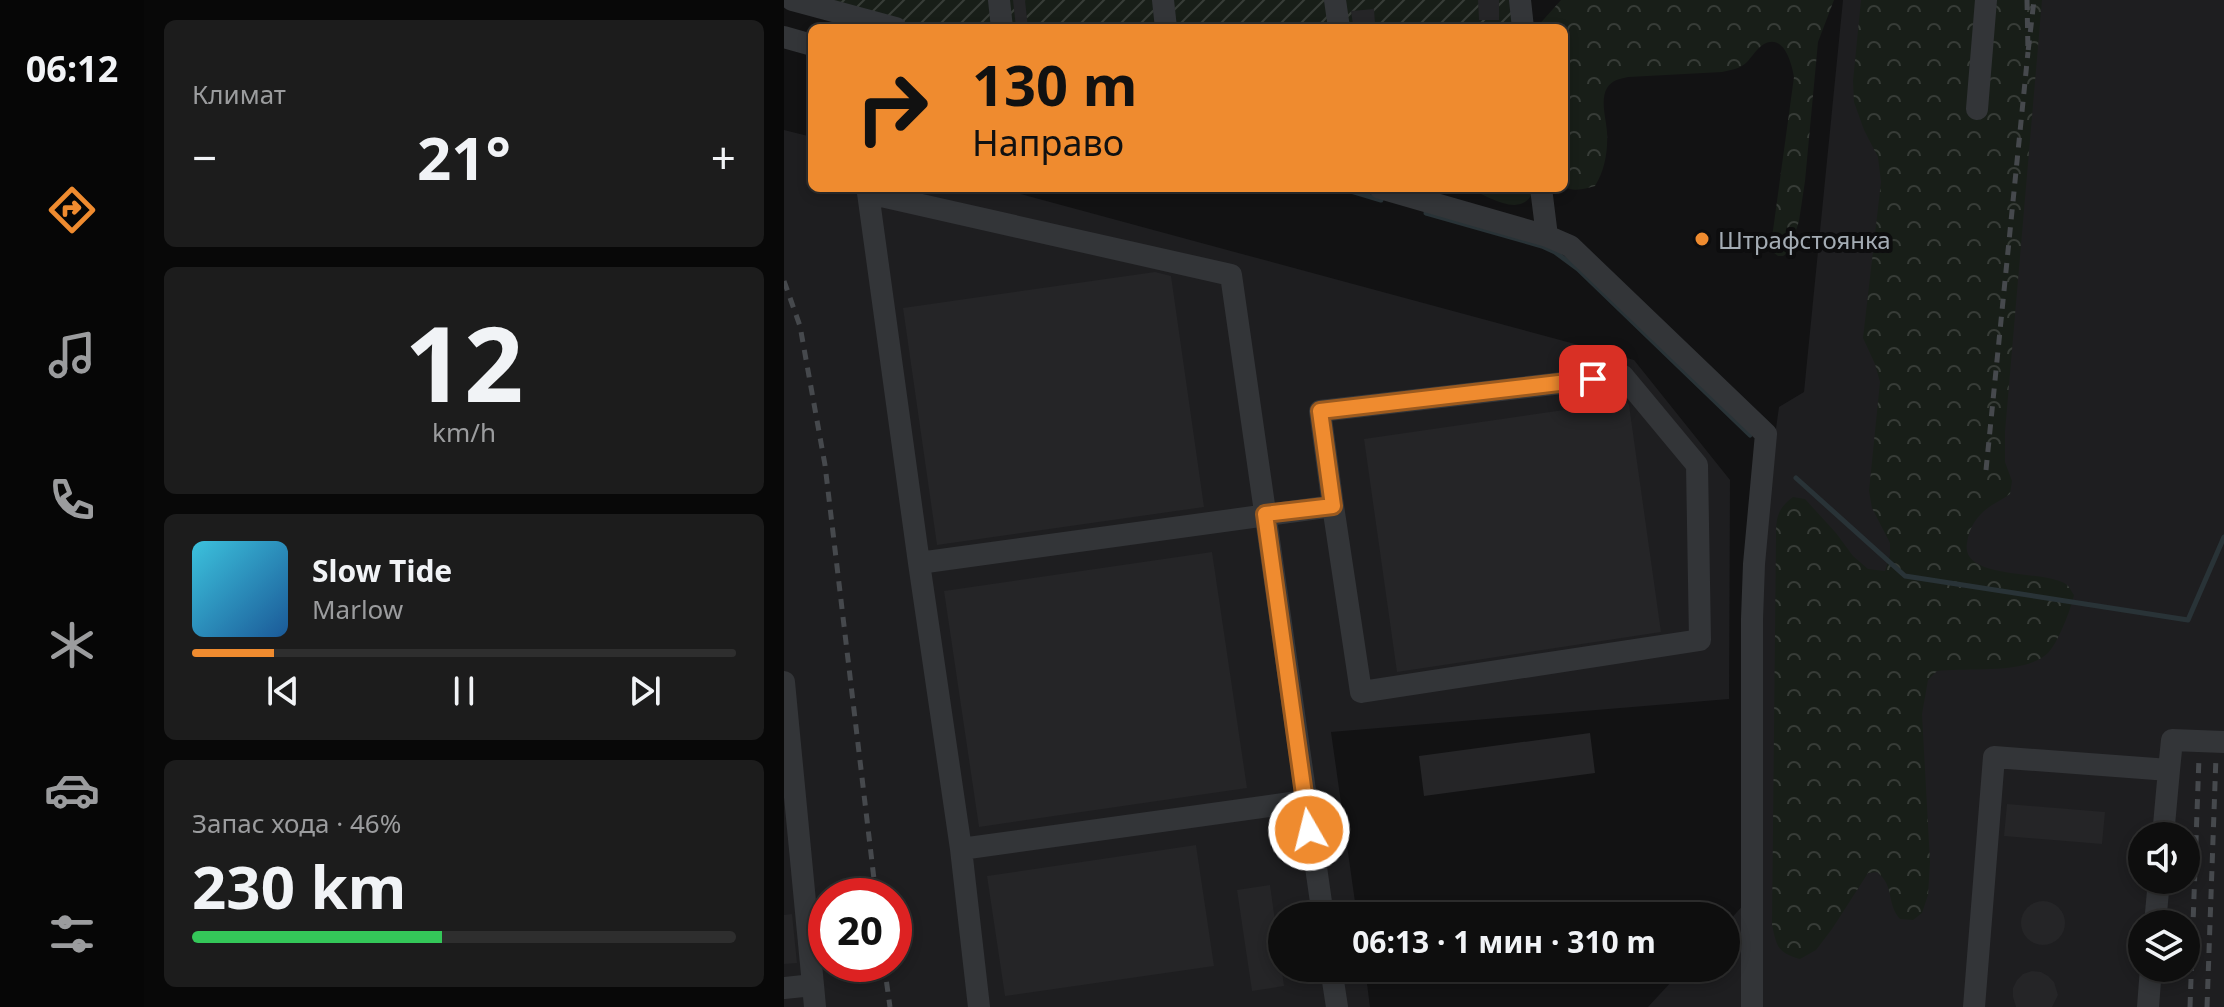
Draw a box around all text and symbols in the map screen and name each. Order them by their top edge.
text: 06:12 [26,44,118,93]
text: 130 m [972,46,1137,122]
icon: right [840,56,944,160]
text: Климат [192,76,286,112]
text: 21° [417,116,511,198]
text: Направо [972,118,1124,167]
text: − [192,127,217,187]
text: + [711,127,736,187]
icon: directions [44,182,100,238]
place label: Штрафстоянка [1718,223,1891,256]
marker: Штрафстоянка [1693,230,1711,248]
text: 12 [405,291,523,432]
icon: music [44,327,100,383]
pin [1559,345,1627,413]
icon: arrive [1571,357,1615,401]
text: km/h [432,414,496,450]
icon: phone [44,472,100,528]
text: Slow Tide [312,550,452,591]
text: Marlow [312,591,403,627]
icon: climate [44,617,100,673]
icon: previous [261,669,305,713]
icon: pause [442,669,486,713]
icon: next [623,669,667,713]
icon: car [44,762,100,818]
position arrow [1267,788,1351,872]
text: Запас хода · 46% [192,805,401,841]
map controls [2128,822,2200,982]
button: sound [2128,822,2200,894]
text: 230 km [192,845,406,927]
speed limit sign: 20 [808,878,912,982]
icon: filters [44,906,100,962]
button: layers [2128,910,2200,982]
text: 06:13 · 1 мин · 310 m [1352,921,1656,962]

